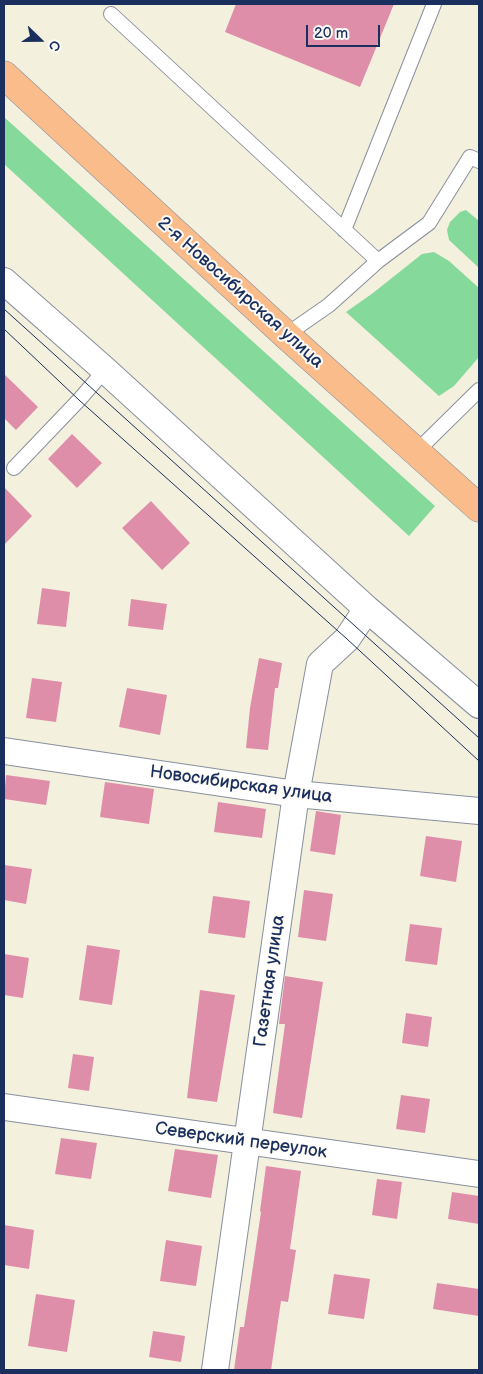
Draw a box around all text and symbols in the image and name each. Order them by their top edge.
north arrow [15,15,65,65]
scale bar [308,15,382,47]
text: 20 m [314,24,348,43]
text: С [45,38,64,53]
street label: 2-я Новосибирская улица [153,213,327,373]
street label: Новосибирская улица [148,762,334,808]
street label: Газетная улица [250,914,290,1048]
street label: Северский переулок [154,1118,328,1164]

